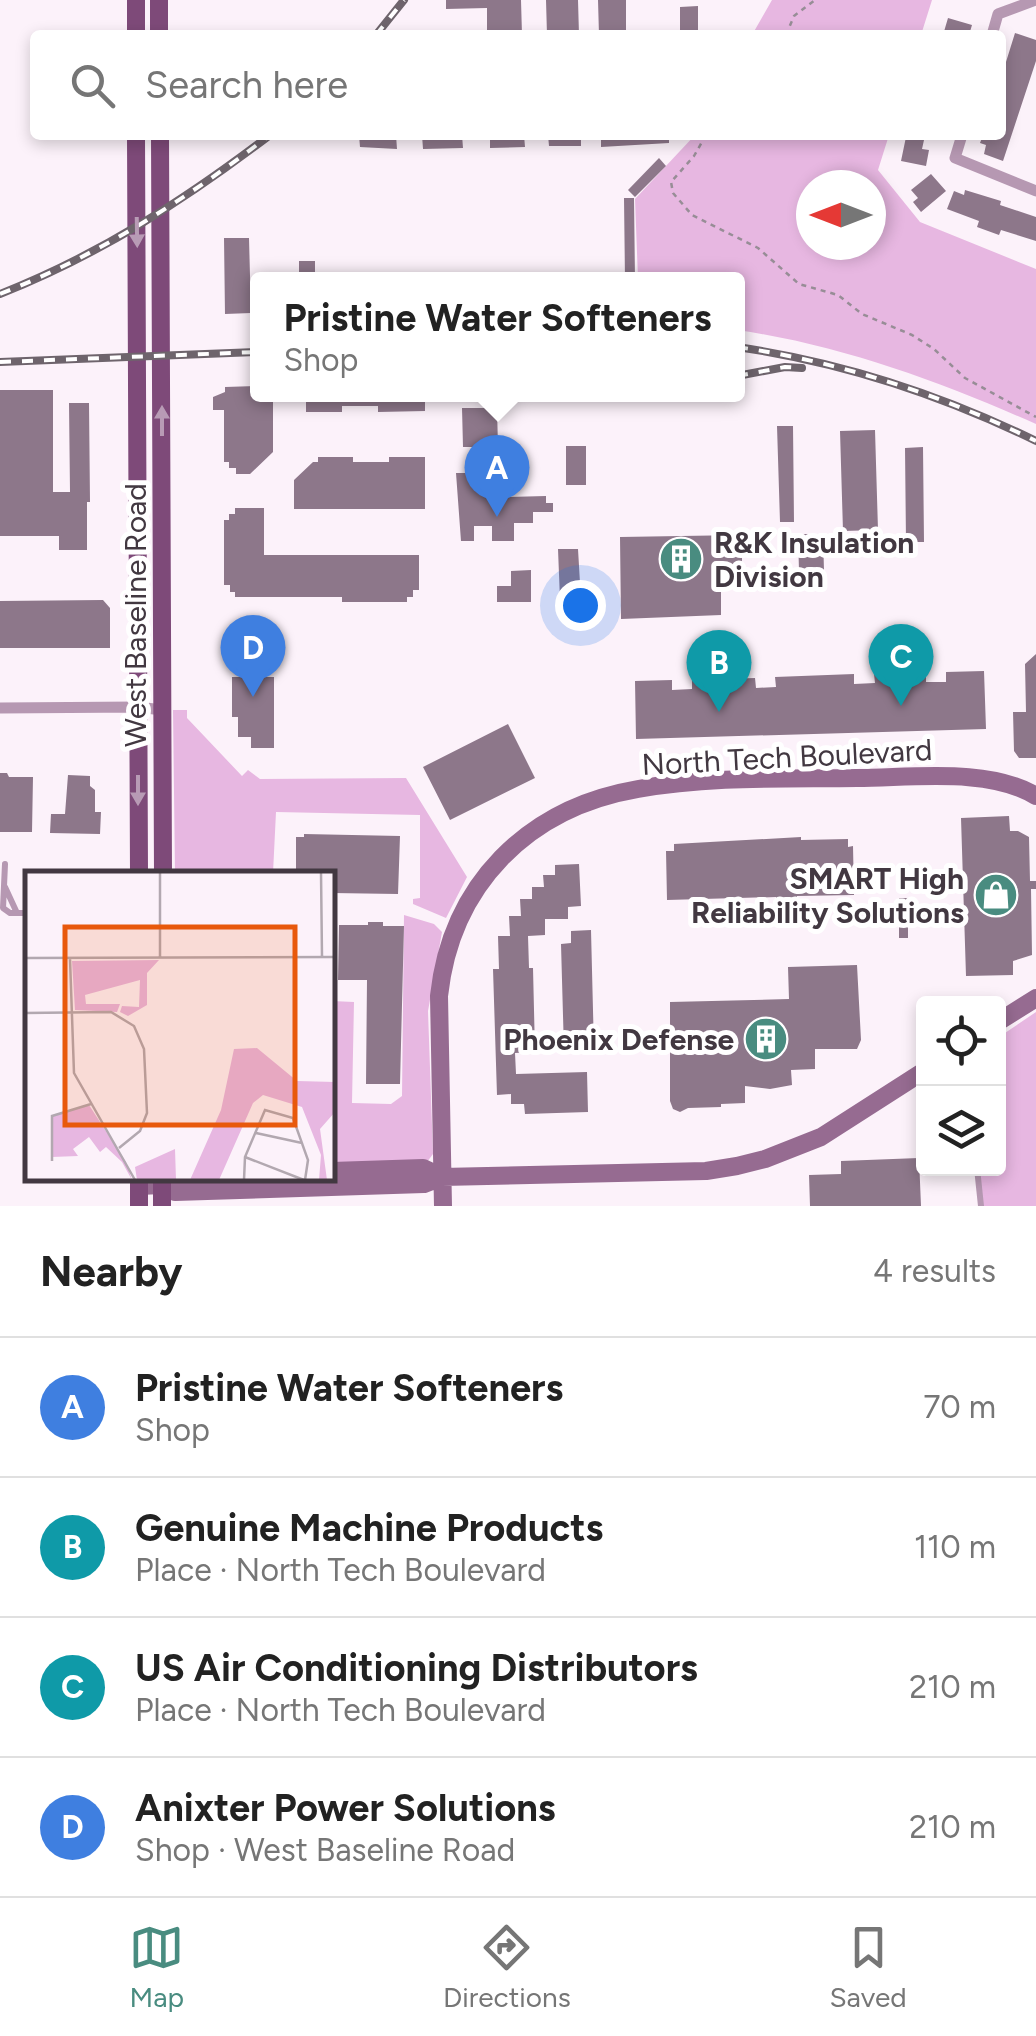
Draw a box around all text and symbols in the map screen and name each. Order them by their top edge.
search box [30,30,1006,140]
icon: search [65,58,120,113]
text: Search here [145,62,348,108]
north arrow [796,170,886,260]
one-way arrow [129,217,145,249]
popup [250,272,745,402]
text: Pristine Water Softeners [283,295,712,341]
text: Shop [283,341,358,379]
one-way arrow [154,404,170,436]
pin: A [464,434,530,517]
street label: West Baseline Road [117,483,154,747]
place label: R&K Insulation Division [714,524,914,595]
building icon: R&K Insulation Division [658,536,704,582]
your location [555,580,606,631]
pin: D [220,614,286,697]
pin: C [868,624,934,706]
pin: B [686,630,752,712]
street label: North Tech Boulevard [641,731,933,783]
one-way arrow [130,775,146,807]
place label: SMART High Reliability Solutions [691,860,964,931]
inset map [25,871,335,1181]
shop icon: SMART High Reliability Solutions [973,872,1019,918]
map controls [916,996,1006,1176]
button: locate [916,996,1006,1086]
building icon: Phoenix Defense [743,1016,789,1062]
place label: Phoenix Defense [503,1021,734,1058]
button: layers [916,1086,1006,1176]
text: Nearby [40,1246,182,1297]
text: 4 results [873,1252,996,1290]
text: Pristine Water Softeners [135,1365,563,1411]
text: A [61,1388,84,1426]
text: 70 m [923,1388,996,1426]
text: Shop [135,1411,210,1449]
text: Genuine Machine Products [135,1505,603,1551]
text: B [63,1528,82,1566]
text: 110 m [914,1528,996,1566]
text: Place · North Tech Boulevard [135,1551,546,1589]
text: US Air Conditioning Distributors [135,1645,698,1691]
text: C [61,1668,84,1706]
text: 210 m [909,1668,996,1706]
text: Place · North Tech Boulevard [135,1691,546,1729]
text: Anixter Power Solutions [135,1785,556,1831]
text: D [61,1808,84,1846]
text: 210 m [909,1808,996,1846]
text: Shop · West Baseline Road [135,1831,515,1869]
tab: Map [129,1920,184,2014]
tab: Directions [443,1920,571,2014]
tab: Saved [829,1920,907,2014]

